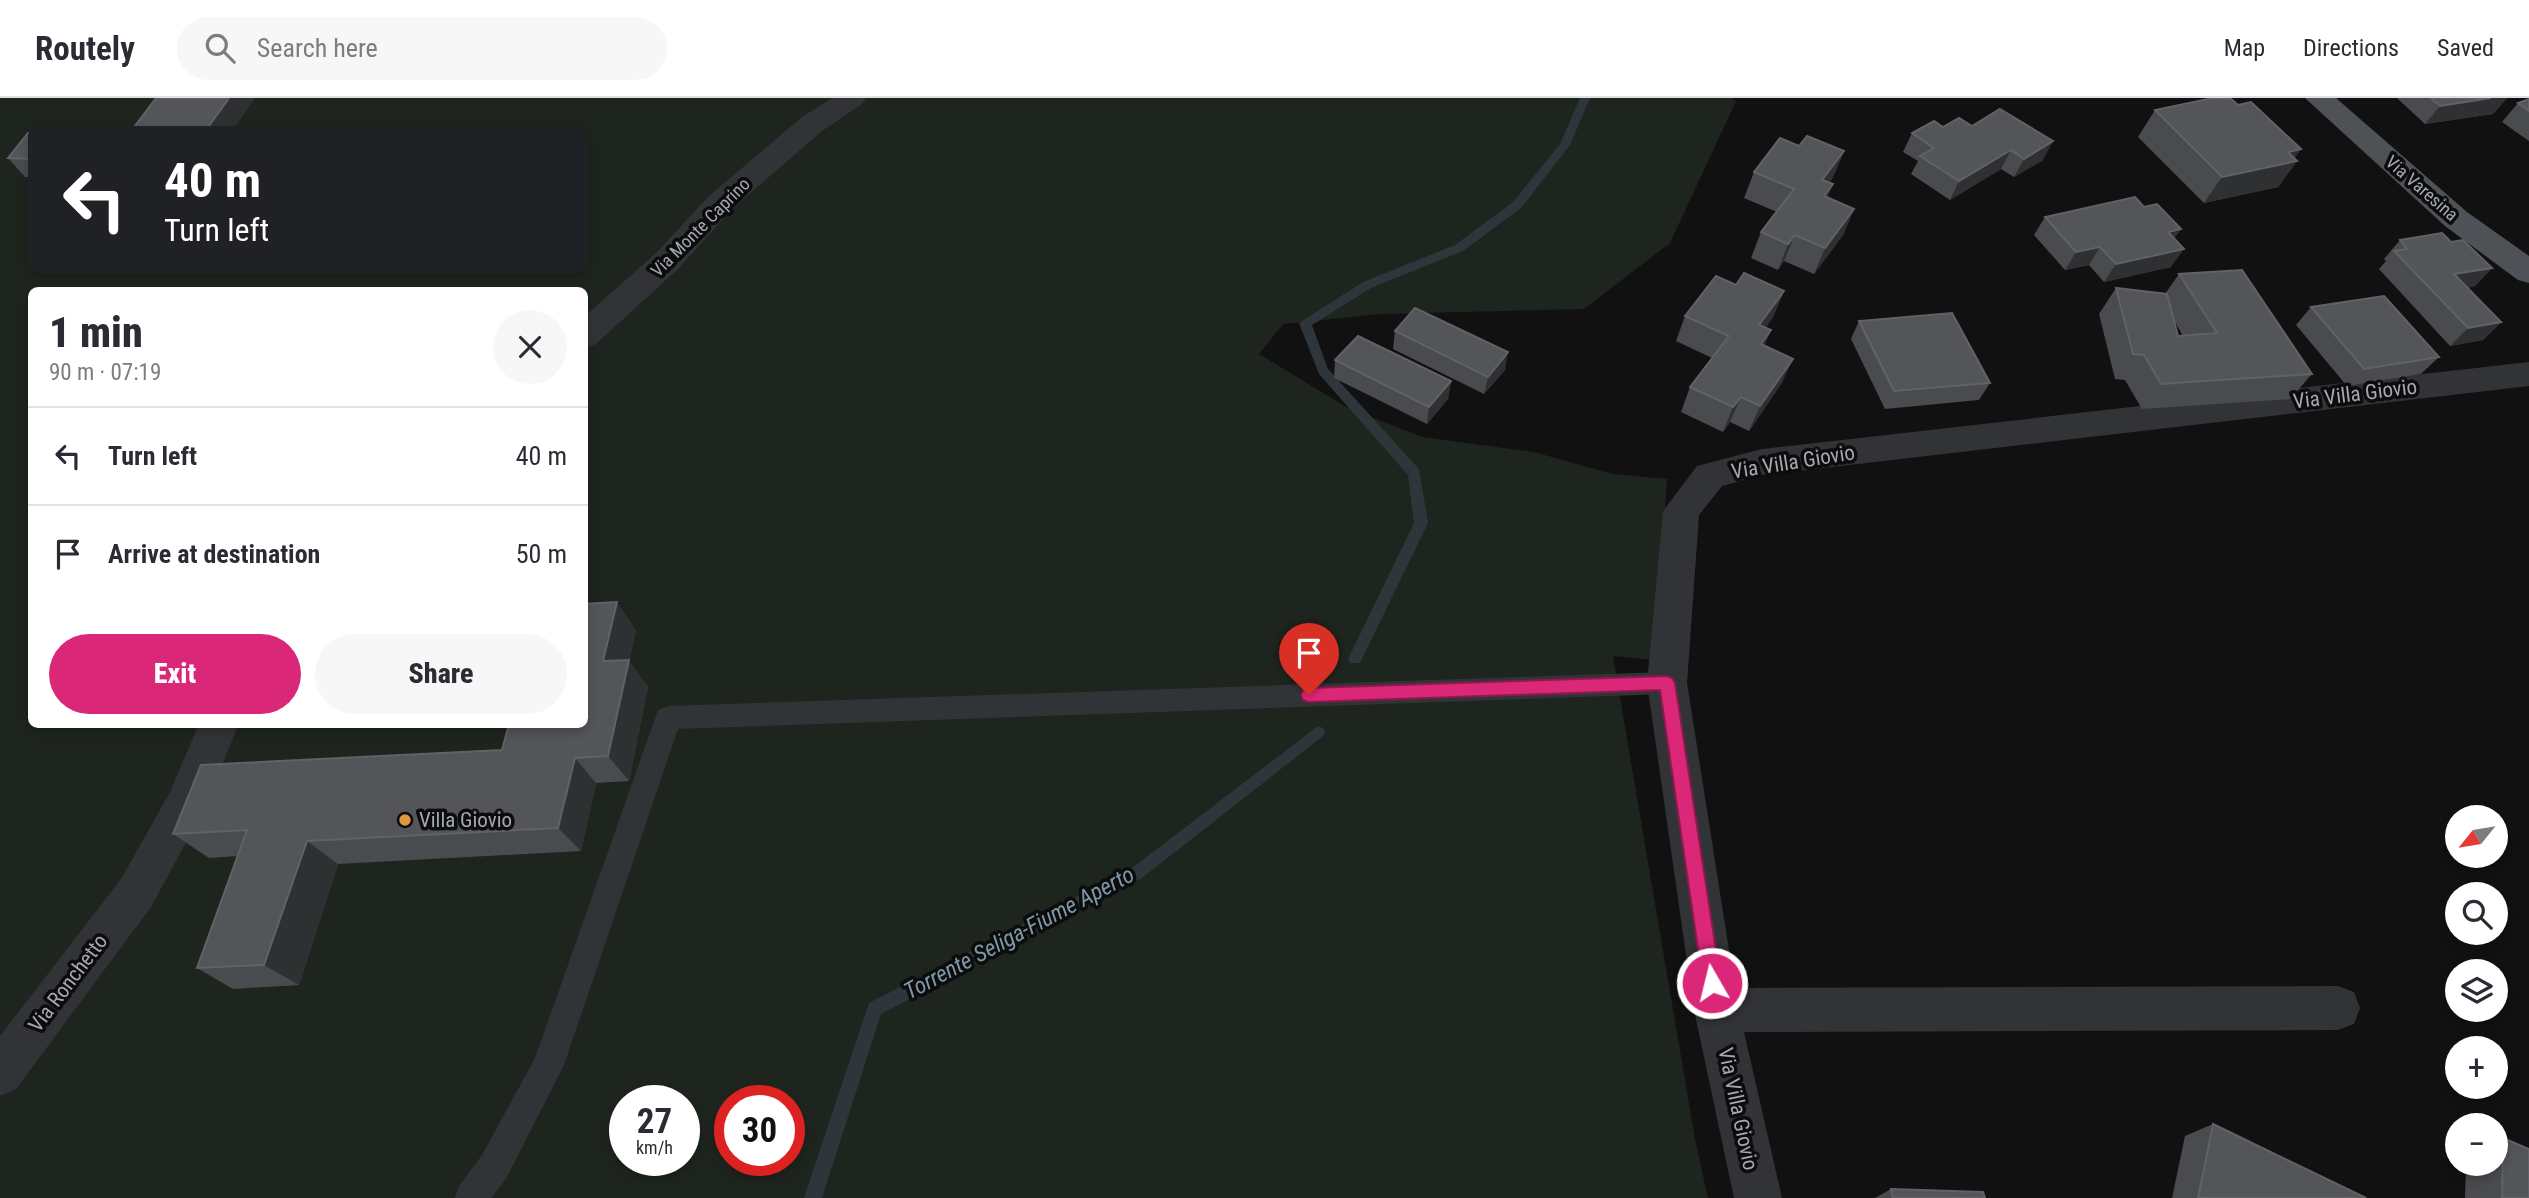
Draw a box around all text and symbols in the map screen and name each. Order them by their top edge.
search box [177,17,667,80]
text: Routely [35,29,135,68]
icon: search [201,29,239,67]
text: Search here [257,33,378,63]
text: Map [2224,34,2265,62]
text: Directions [2303,34,2399,62]
text: Saved [2437,34,2494,62]
street label: Via Varesina [2382,151,2462,225]
text: 40 m [164,152,261,209]
icon: left [49,154,140,245]
street label: Via Monte Caprino [646,173,754,281]
text: Turn left [164,211,269,249]
text: 1 min [49,308,143,357]
button: close [493,310,567,384]
text: 90 m · 07:19 [49,359,161,386]
street label: Via Villa Giovio [2292,375,2418,413]
icon: left [49,437,87,475]
street label: Via Villa Giovio [1730,440,1856,484]
text: Turn left [108,441,197,471]
text: 40 m [516,441,567,471]
icon: arrive [49,535,87,573]
text: Arrive at destination [108,539,320,569]
text: 50 m [516,539,567,569]
pin [1279,623,1339,695]
button: Exit [49,634,301,714]
button: Share [315,634,567,714]
icon: arrive [1290,634,1328,672]
north arrow [2445,805,2508,868]
map controls [2445,805,2508,1176]
place label: Villa Giovio [419,808,512,832]
marker: Villa Giovio [397,812,413,828]
water label: Torrente Seliga-Fiume Aperto [899,861,1139,1005]
button: search [2445,882,2508,945]
street label: Via Ronchetto [24,930,112,1036]
position arrow [1675,946,1749,1020]
button: layers [2445,959,2508,1022]
button: + [2445,1036,2508,1099]
street label: Via Villa Giovio [1713,1046,1763,1172]
speed limit sign: 30 [714,1085,805,1176]
text: 27 [637,1101,672,1142]
button: − [2445,1113,2508,1176]
text: km/h [636,1137,673,1158]

